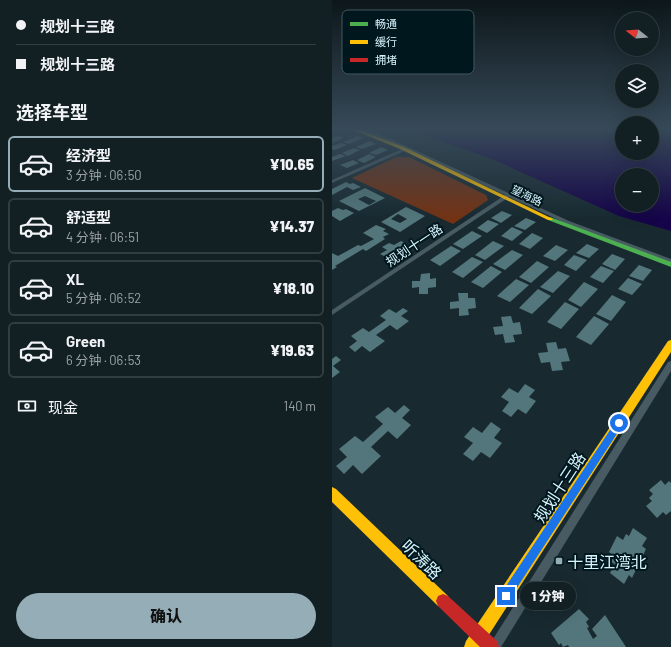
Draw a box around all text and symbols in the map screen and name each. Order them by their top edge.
legend [342,10,474,74]
north arrow [615,12,659,56]
map controls [615,12,659,212]
text: 规划十三路 [40,17,115,35]
text: 畅通 [375,17,397,30]
text: 缓行 [375,35,397,48]
text: 拥堵 [375,53,397,66]
text: 规划十三路 [40,55,115,73]
button: layers [615,64,659,108]
text: 选择车型 [16,101,88,123]
button: + [615,116,659,160]
icon: car [18,146,54,182]
text: 经济型 [66,146,111,164]
text: ¥10.65 [269,155,314,173]
text: 3 分钟 · 06:50 [66,167,142,183]
button: − [615,168,659,212]
street label: 望海路 [509,182,545,208]
icon: car [18,208,54,244]
text: 舒适型 [66,208,111,226]
text: ¥14.37 [269,217,314,235]
street label: 规划十一路 [383,220,445,270]
text: 4 分钟 · 06:51 [66,229,139,245]
icon: car [18,270,54,306]
text: XL [66,270,84,288]
text: ¥18.10 [272,279,314,297]
text: 5 分钟 · 06:52 [66,290,141,306]
icon: car [18,332,54,368]
text: Green [66,332,105,350]
text: ¥19.63 [270,341,314,359]
text: 6 分钟 · 06:53 [66,352,141,368]
icon: cash [16,395,38,417]
text: 现金 [48,398,78,416]
text: 140 m [284,398,316,414]
route start [610,414,628,432]
street label: 规划十三路 [529,448,589,526]
street label: 听涛路 [398,535,446,583]
place label: 十里江湾北 [567,552,647,571]
marker: 十里江湾北 [554,556,564,566]
callout: 1 分钟 [520,582,576,610]
route end [497,587,515,605]
text: 1 分钟 [531,588,565,604]
button: 确认 [16,593,316,639]

